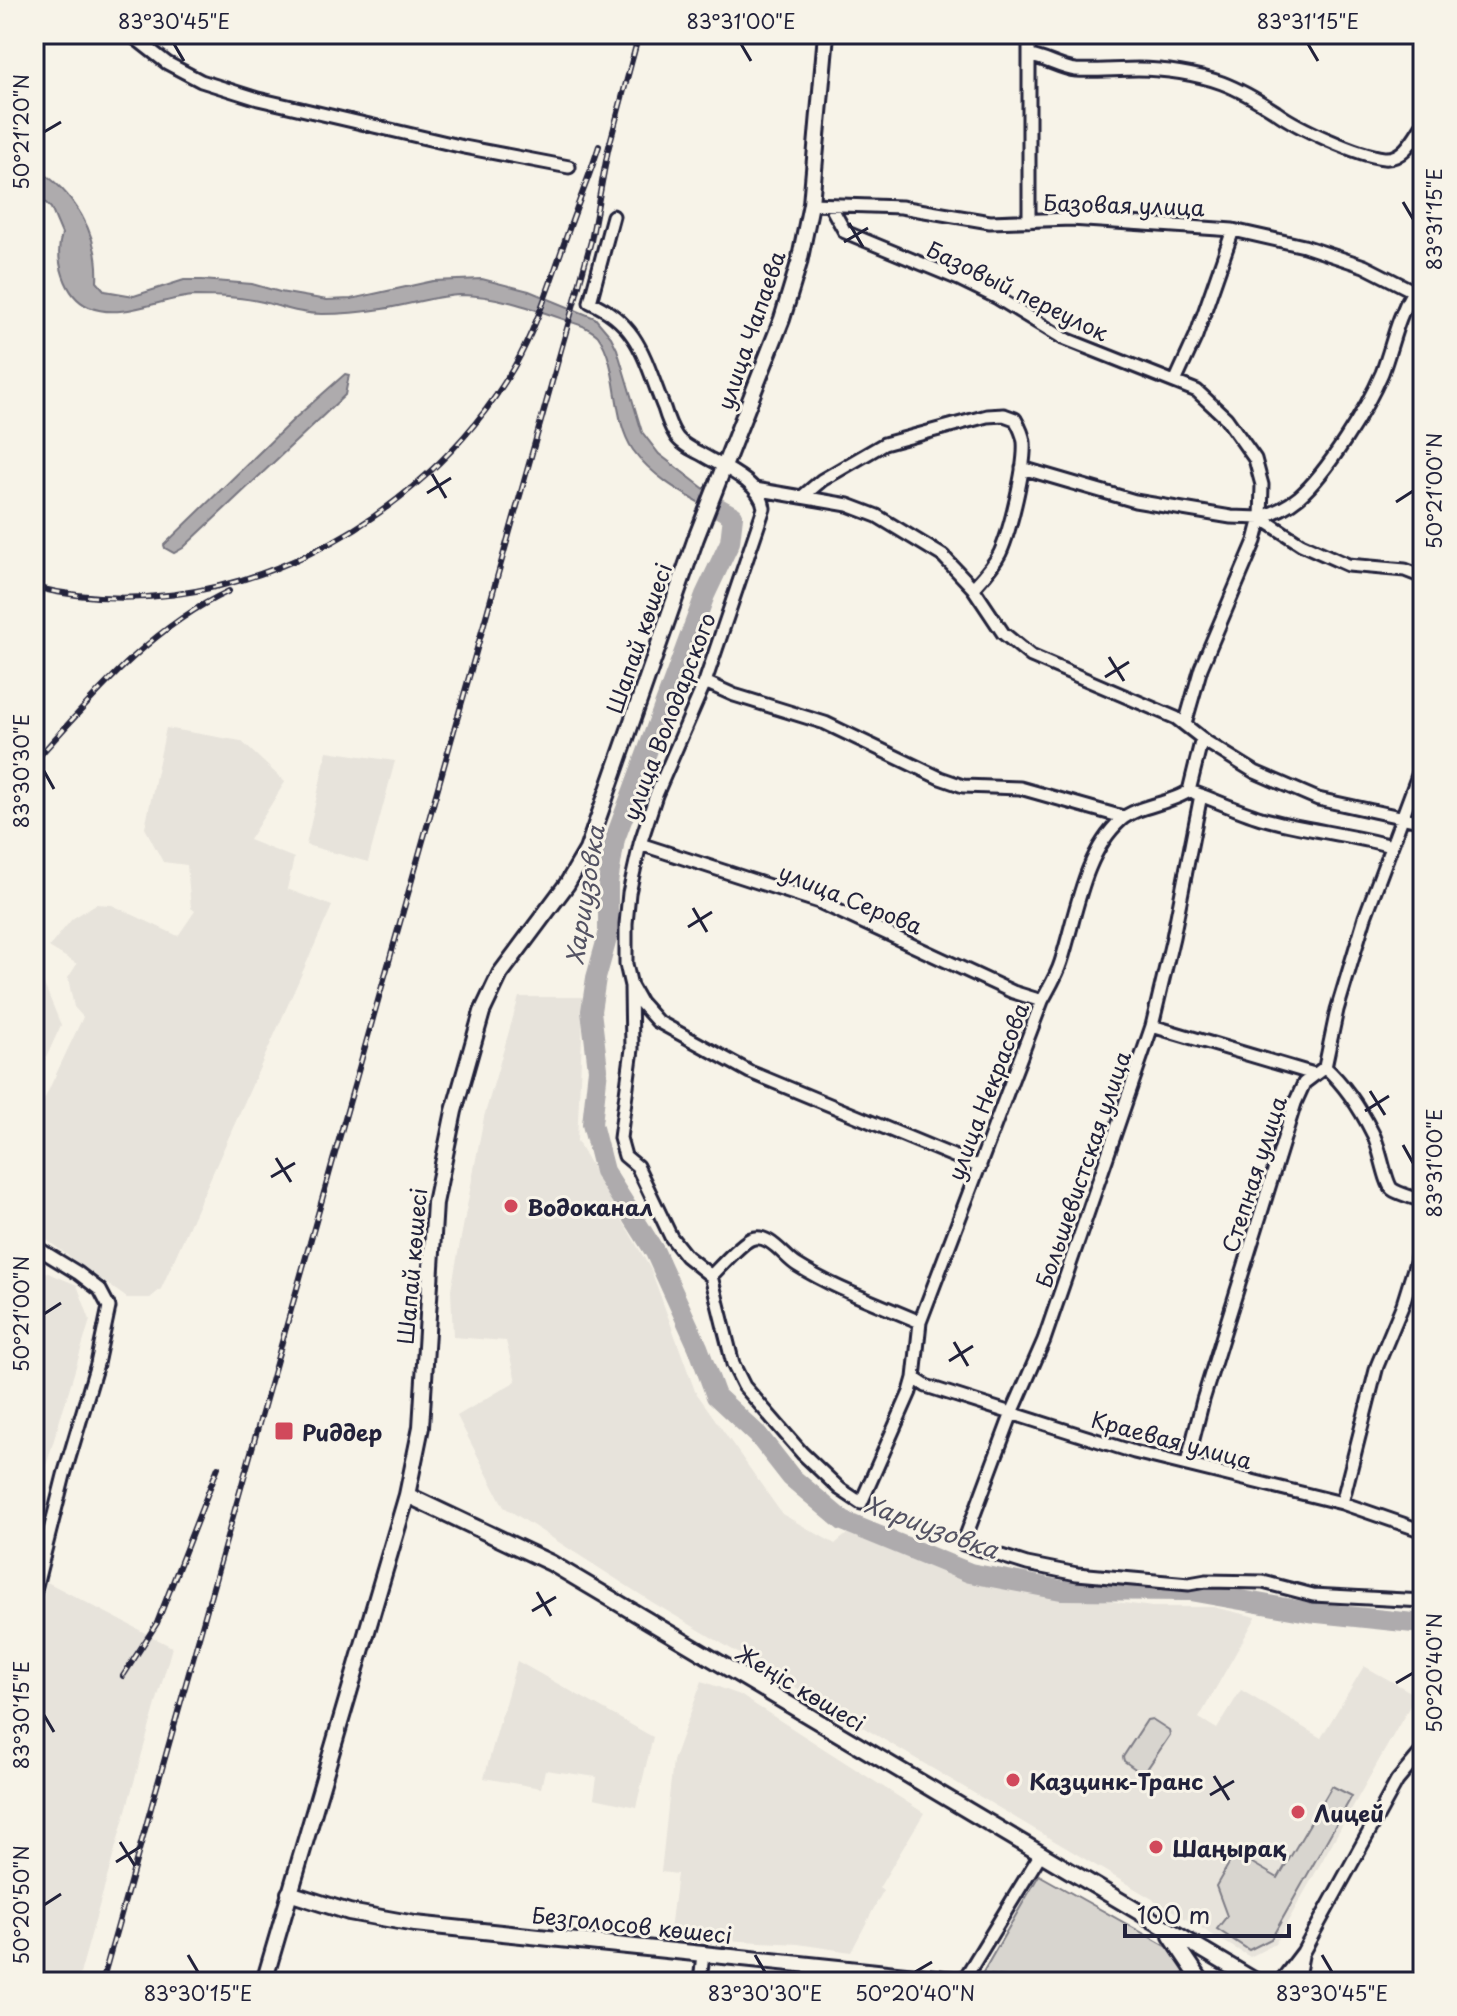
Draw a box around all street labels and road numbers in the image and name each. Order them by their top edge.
street label: Базовая улица [1043,185,1205,223]
street label: Базовый переулок [922,232,1115,349]
street label: улица Чапаева [707,246,793,414]
street label: Шапай көшесі [597,558,679,718]
street label: улица Володарского [613,607,723,825]
street label: улица Серова [774,854,928,942]
street label: улица Некрасова [938,997,1036,1185]
street label: Большевистская улица [1026,1046,1138,1292]
street label: Степная улица [1212,1091,1294,1256]
street label: Шапай көшесі [388,1186,434,1346]
street label: Краевая улица [1088,1402,1256,1476]
street label: Жеңіс көшесі [730,1635,872,1739]
street label: Безголосов көшесі [530,1897,734,1951]

